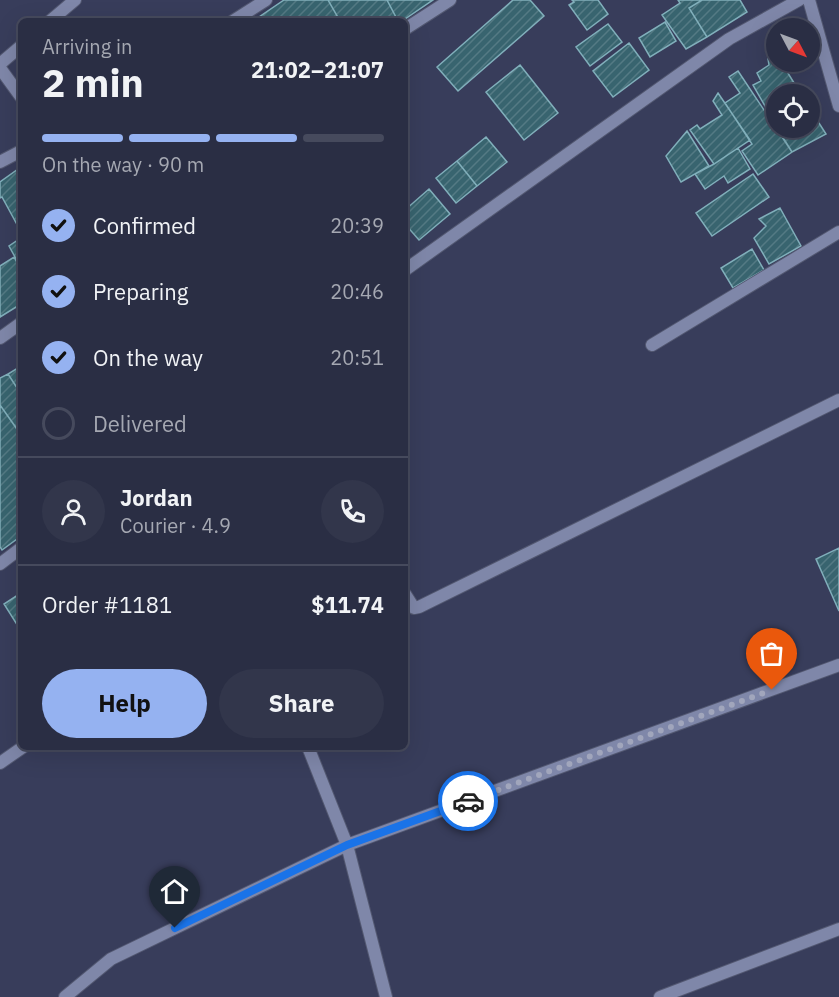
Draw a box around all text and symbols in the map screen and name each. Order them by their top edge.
north arrow [766,18,820,72]
map controls [766,18,820,138]
text: Arriving in [42,33,132,60]
text: 21:02–21:07 [251,55,384,84]
text: 2 min [42,57,144,108]
button: locate [766,84,820,138]
text: On the way · 90 m [42,151,204,178]
icon: check [42,209,75,242]
text: Confirmed [93,211,196,240]
text: 20:39 [330,212,384,239]
icon: check [42,275,75,308]
text: Preparing [93,277,188,306]
text: 20:46 [330,278,384,305]
icon: check [42,341,75,374]
text: On the way [93,343,203,372]
text: 20:51 [330,344,384,371]
text: Delivered [93,409,187,438]
button: person [42,480,105,543]
button: phone [321,480,384,543]
text: Jordan [120,483,193,512]
text: Courier · 4.9 [120,512,231,539]
text: Order #1181 [42,590,172,619]
text: $11.74 [311,590,384,619]
pin [746,628,797,690]
icon: bag [755,637,788,670]
button: Help [42,669,207,738]
button: Share [219,669,384,738]
courier [438,771,498,831]
icon: car [452,785,485,818]
pin [149,866,200,928]
icon: home [158,875,191,908]

